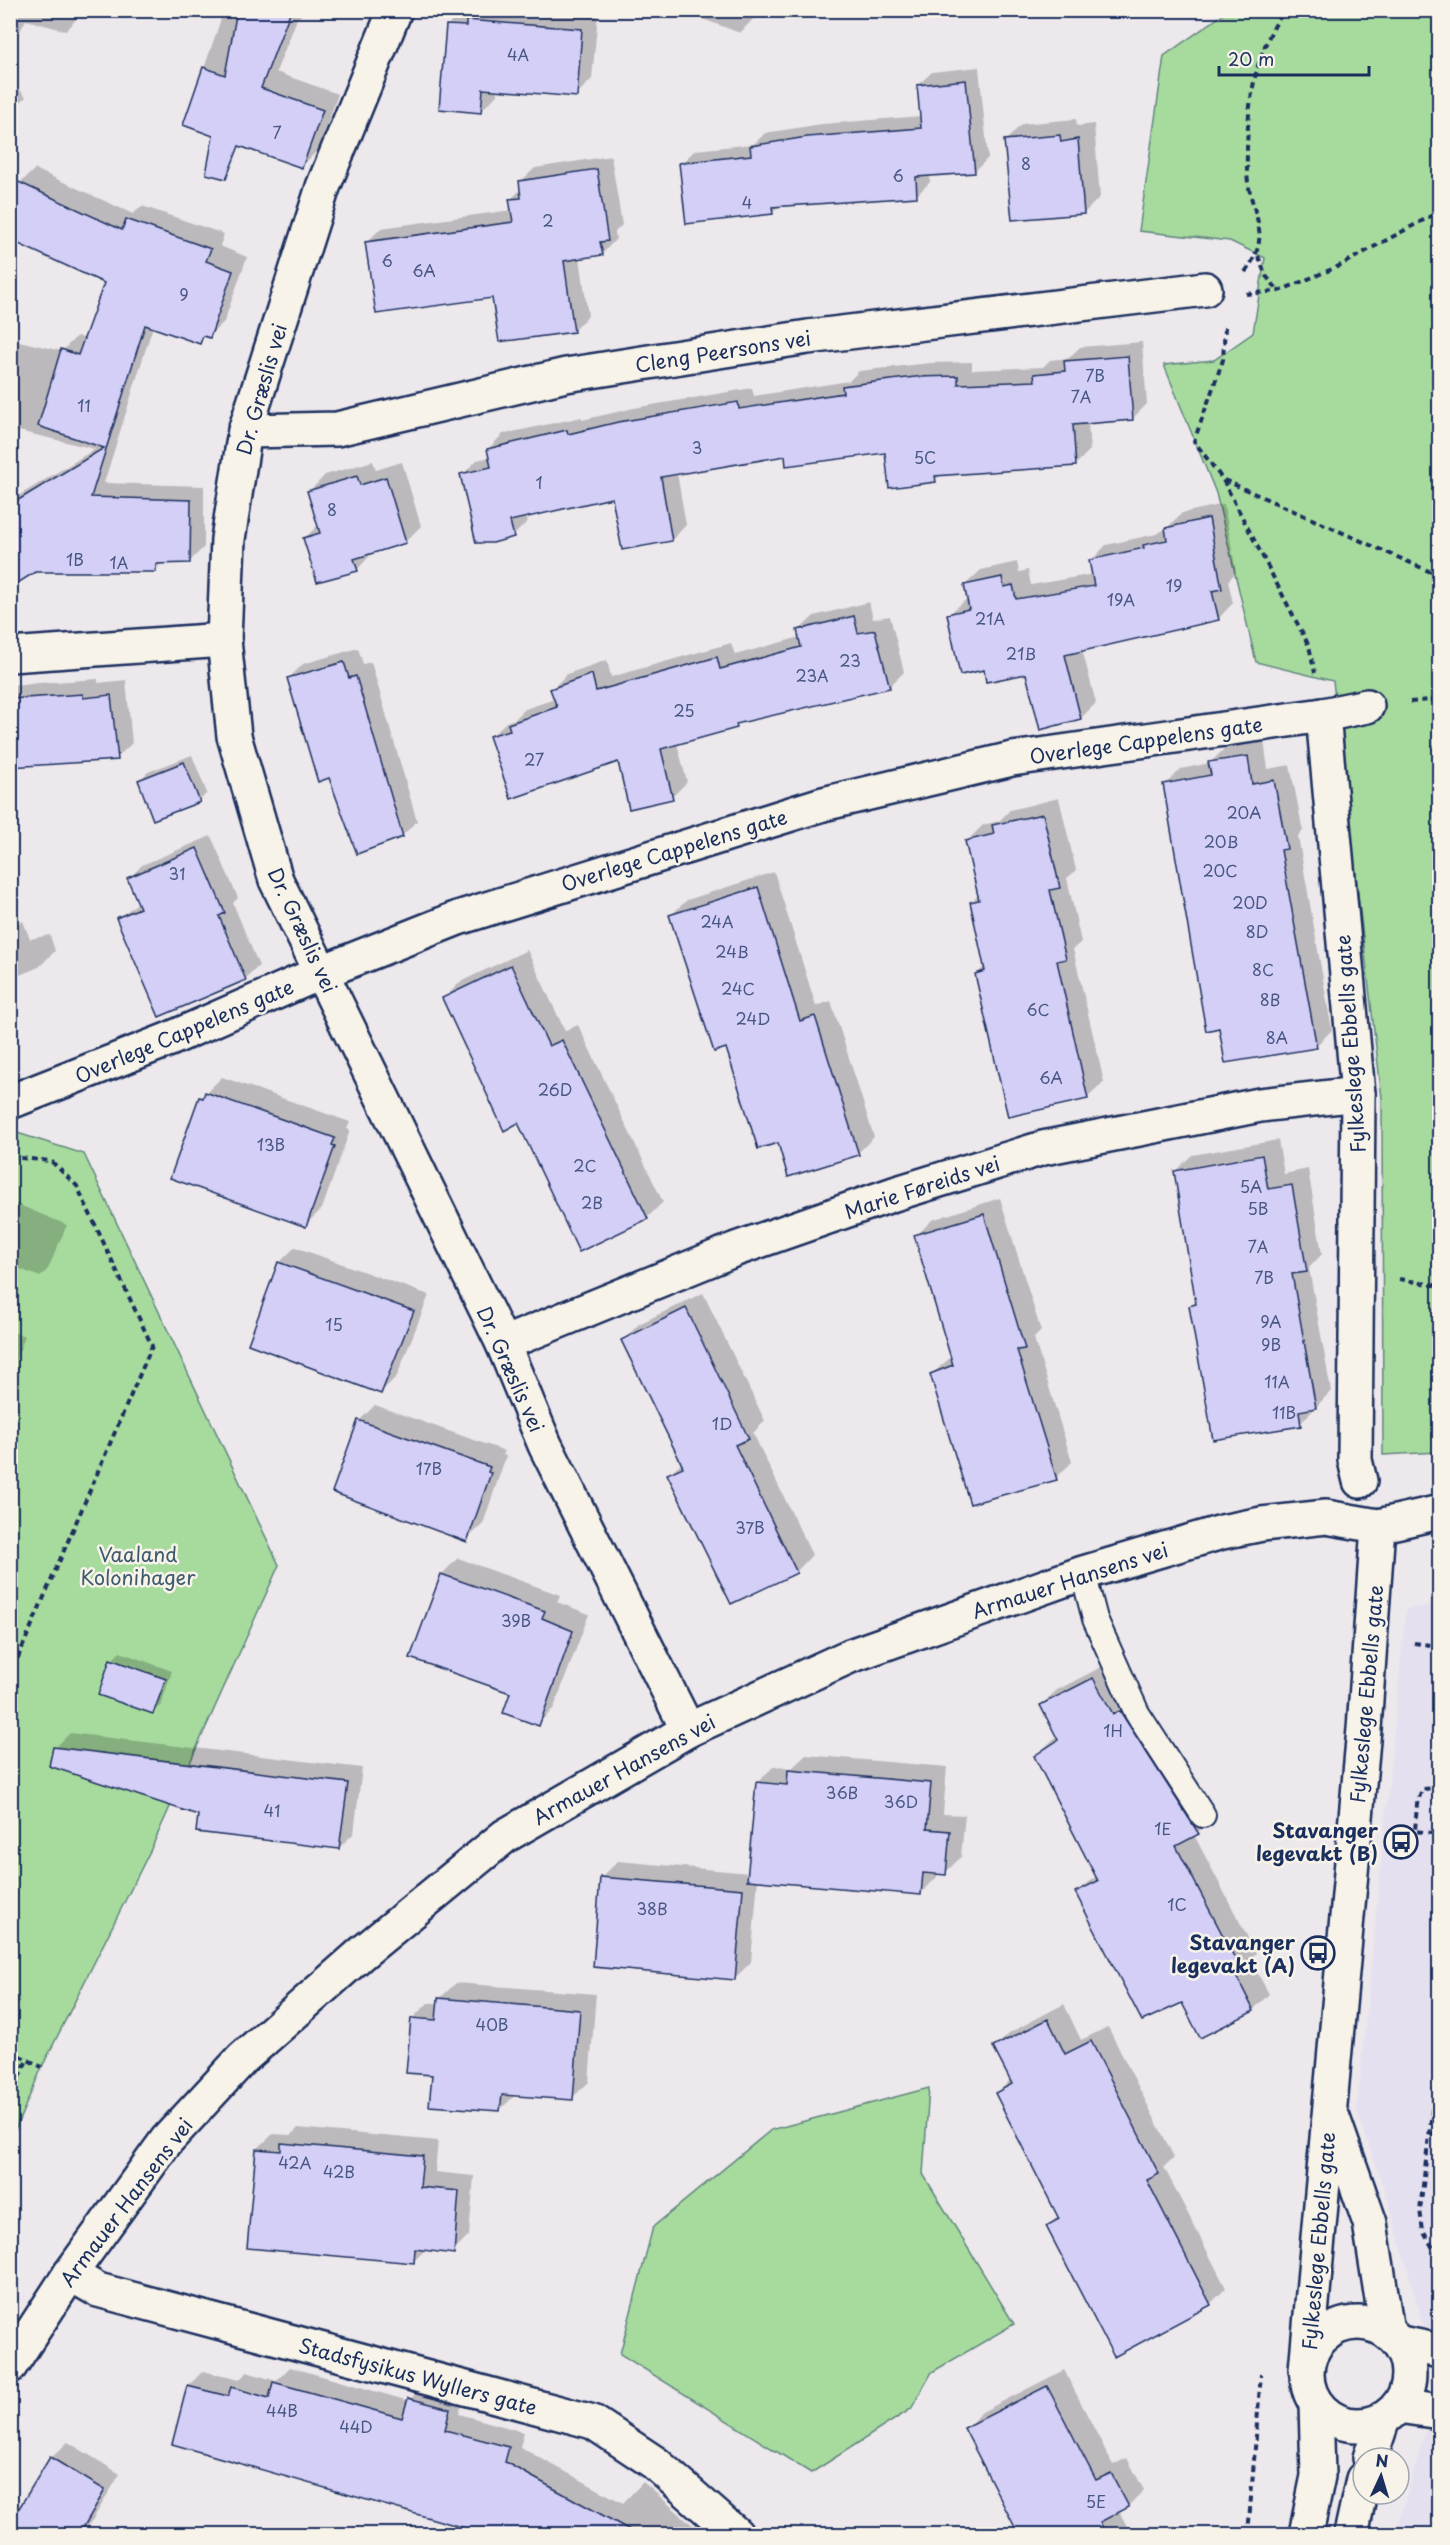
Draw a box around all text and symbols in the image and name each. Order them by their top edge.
scale bar [1219,39,1369,77]
house number: 4A [507,42,529,66]
text: 20 m [1228,45,1274,72]
house number: 7 [272,120,282,144]
house number: 8 [1021,151,1031,175]
house number: 6 [892,163,904,187]
house number: 4 [742,190,752,214]
house number: 2 [542,208,554,232]
house number: 6 [381,248,393,272]
house number: 6A [412,258,436,282]
house number: 9 [179,282,189,306]
street label: Dr. Græslis vei [228,320,294,458]
street label: Cleng Peersons vei [633,322,813,380]
house number: 7B [1085,363,1105,387]
house number: 7A [1071,384,1092,408]
house number: 11 [77,393,91,417]
house number: 3 [692,435,702,459]
house number: 5C [914,445,936,469]
house number: 1 [535,470,543,494]
house number: 8 [327,497,337,521]
house number: 1B [66,547,84,571]
house number: 1A [110,550,129,574]
house number: 19 [1166,573,1182,597]
house number: 19A [1107,587,1135,611]
house number: 21A [975,606,1005,630]
house number: 21B [1006,641,1036,665]
house number: 23 [839,648,861,672]
house number: 23A [795,663,829,687]
house number: 25 [673,698,695,722]
street label: Overlege Cappelens gate [1028,709,1264,771]
house number: 27 [524,747,544,771]
house number: 20A [1226,800,1262,824]
street label: Overlege Cappelens gate [557,801,791,899]
house number: 20B [1204,829,1238,853]
house number: 20C [1202,858,1238,882]
house number: 31 [169,861,185,885]
street label: Dr. Græslis vei [261,862,345,998]
house number: 20D [1232,890,1268,914]
house number: 24A [700,909,734,933]
house number: 8D [1246,919,1268,943]
street label: Fylkeslege Ebbells gate [1327,934,1373,1154]
house number: 24B [715,939,749,963]
house number: 8C [1252,957,1274,981]
street label: Overlege Cappelens gate [70,971,298,1091]
house number: 24C [721,976,755,1000]
house number: 8B [1260,987,1280,1011]
house number: 6C [1026,997,1050,1021]
house number: 24D [736,1006,770,1030]
house number: 8A [1266,1025,1288,1049]
house number: 6A [1039,1065,1063,1089]
house number: 26D [538,1077,572,1101]
house number: 13B [257,1132,285,1156]
street label: Marie Føreids vei [840,1148,1004,1226]
house number: 2C [573,1153,597,1177]
house number: 5A [1240,1174,1262,1198]
house number: 2B [581,1190,603,1214]
house number: 5B [1248,1196,1268,1220]
house number: 7A [1248,1234,1269,1258]
house number: 7B [1254,1265,1274,1289]
street label: Dr. Græslis vei [470,1301,552,1437]
house number: 9A [1260,1309,1282,1333]
house number: 15 [325,1312,343,1336]
house number: 9B [1261,1332,1281,1356]
house number: 11A [1264,1369,1290,1393]
house number: 11B [1272,1400,1296,1424]
house number: 1D [712,1411,732,1435]
house number: 17B [416,1456,442,1480]
house number: 37B [735,1515,765,1539]
street label: Armauer Hansens vei [968,1534,1172,1626]
park label: Vaaland Kolonihager [81,1539,196,1592]
street label: Fylkeslege Ebbells gate [1342,1584,1390,1804]
house number: 39B [501,1608,531,1632]
street label: Armauer Hansens vei [527,1706,721,1832]
house number: 1H [1103,1718,1123,1742]
house number: 36B [826,1780,858,1804]
house number: 36D [884,1789,918,1813]
house number: 41 [264,1798,280,1822]
place label: Stavanger legevakt (B) [1256,1815,1379,1868]
house number: 1E [1154,1816,1172,1840]
bus stop icon: Stavanger legevakt (B) [1383,1824,1419,1860]
house number: 1C [1167,1892,1187,1916]
house number: 38B [636,1896,668,1920]
place label: Stavanger legevakt (A) [1171,1927,1296,1980]
bus stop icon: Stavanger legevakt (A) [1300,1935,1336,1971]
house number: 40B [476,2012,508,2036]
street label: Armauer Hansens vei [52,2111,200,2293]
street label: Fylkeslege Ebbells gate [1294,2131,1342,2351]
house number: 42A [278,2150,312,2174]
house number: 42B [323,2159,355,2183]
street label: Stadsfysikus Wyllers gate [295,2330,541,2422]
house number: 44B [266,2398,298,2422]
house number: 44D [339,2414,373,2438]
north arrow [1351,2446,1411,2506]
text: N [1375,2448,1389,2472]
house number: 5E [1086,2489,1106,2513]

